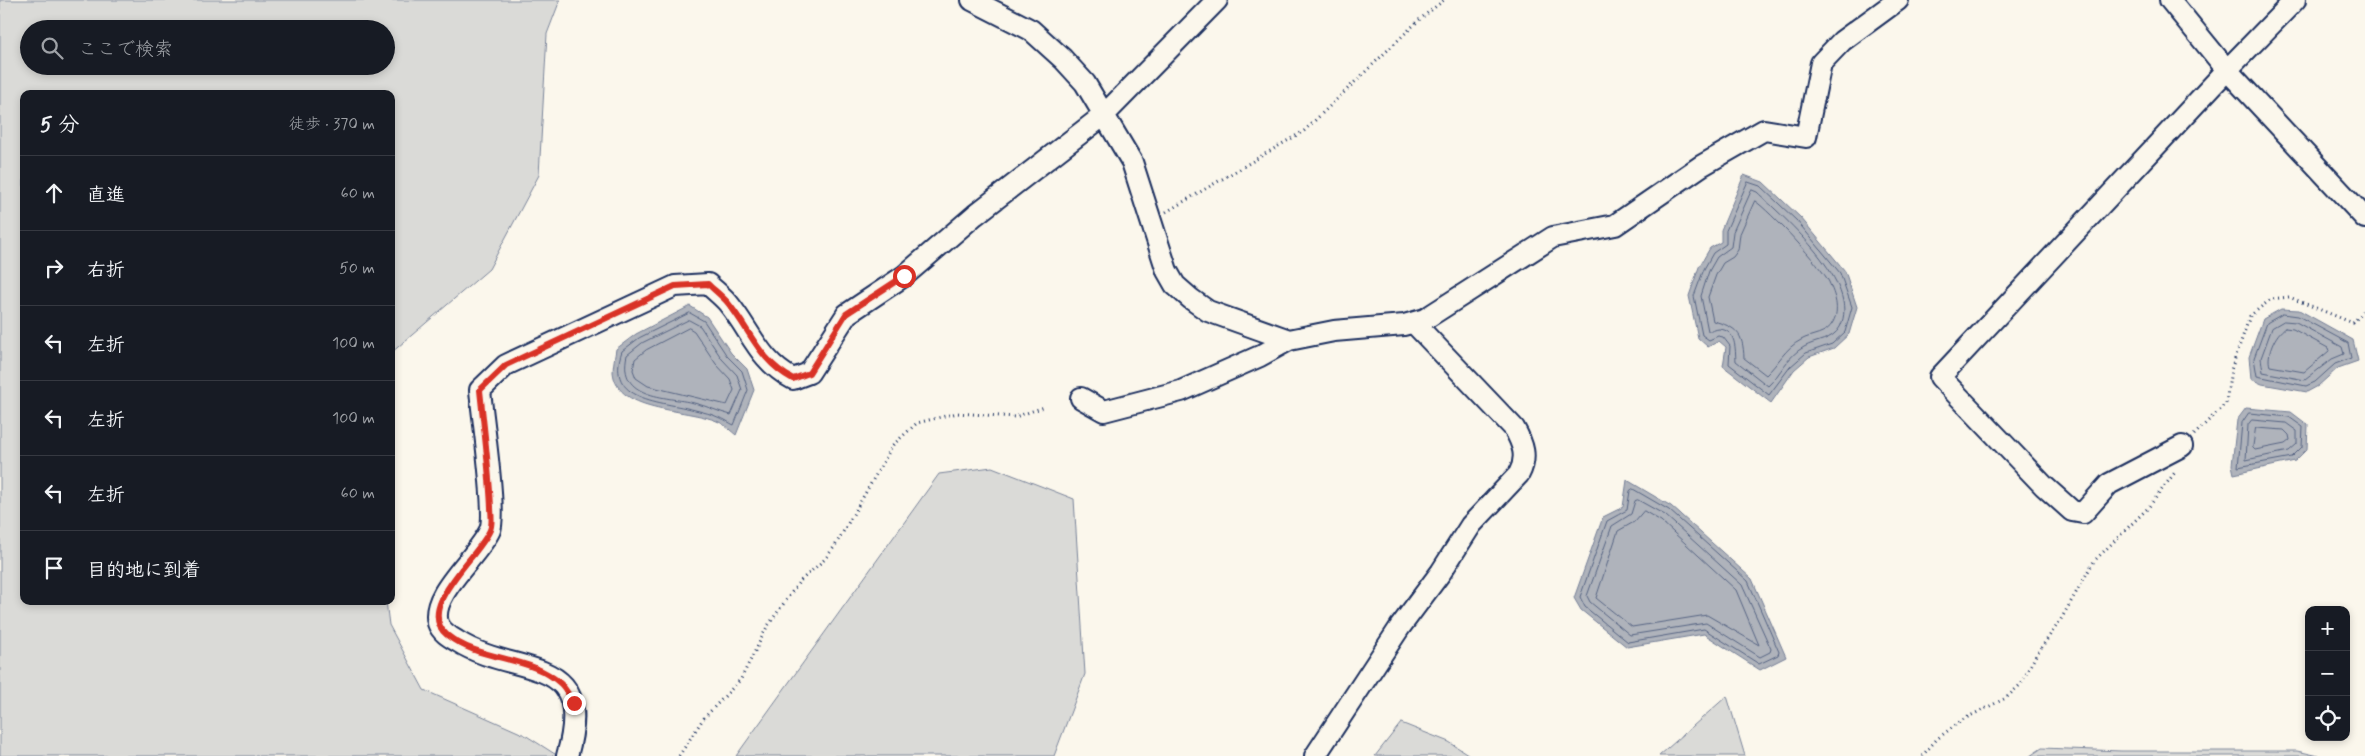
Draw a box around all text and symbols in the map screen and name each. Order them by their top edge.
search box [20,20,395,75]
icon: search [38,34,66,62]
text: ここで検索 [78,37,173,62]
text: 5 分 [40,111,79,139]
text: 徒歩 · 370 m [289,114,375,135]
icon: ahead [40,179,68,207]
text: 直進 [87,183,125,208]
text: 60 m [341,183,375,204]
icon: right [40,254,68,282]
text: 右折 [87,258,125,283]
text: 50 m [339,258,375,279]
route start [893,265,916,288]
icon: left [40,329,68,357]
text: 左折 [87,333,125,358]
text: 100 m [332,333,375,354]
icon: left [40,404,68,432]
text: 左折 [87,408,125,433]
text: 100 m [332,408,375,429]
icon: left [40,479,68,507]
text: 左折 [87,483,125,508]
text: 60 m [341,483,375,504]
icon: arrive [40,554,68,582]
text: 目的地に到着 [87,558,201,583]
map controls [2305,606,2350,741]
button: + [2305,606,2350,651]
button: − [2305,651,2350,696]
route end [563,692,586,715]
button: locate [2305,696,2350,741]

